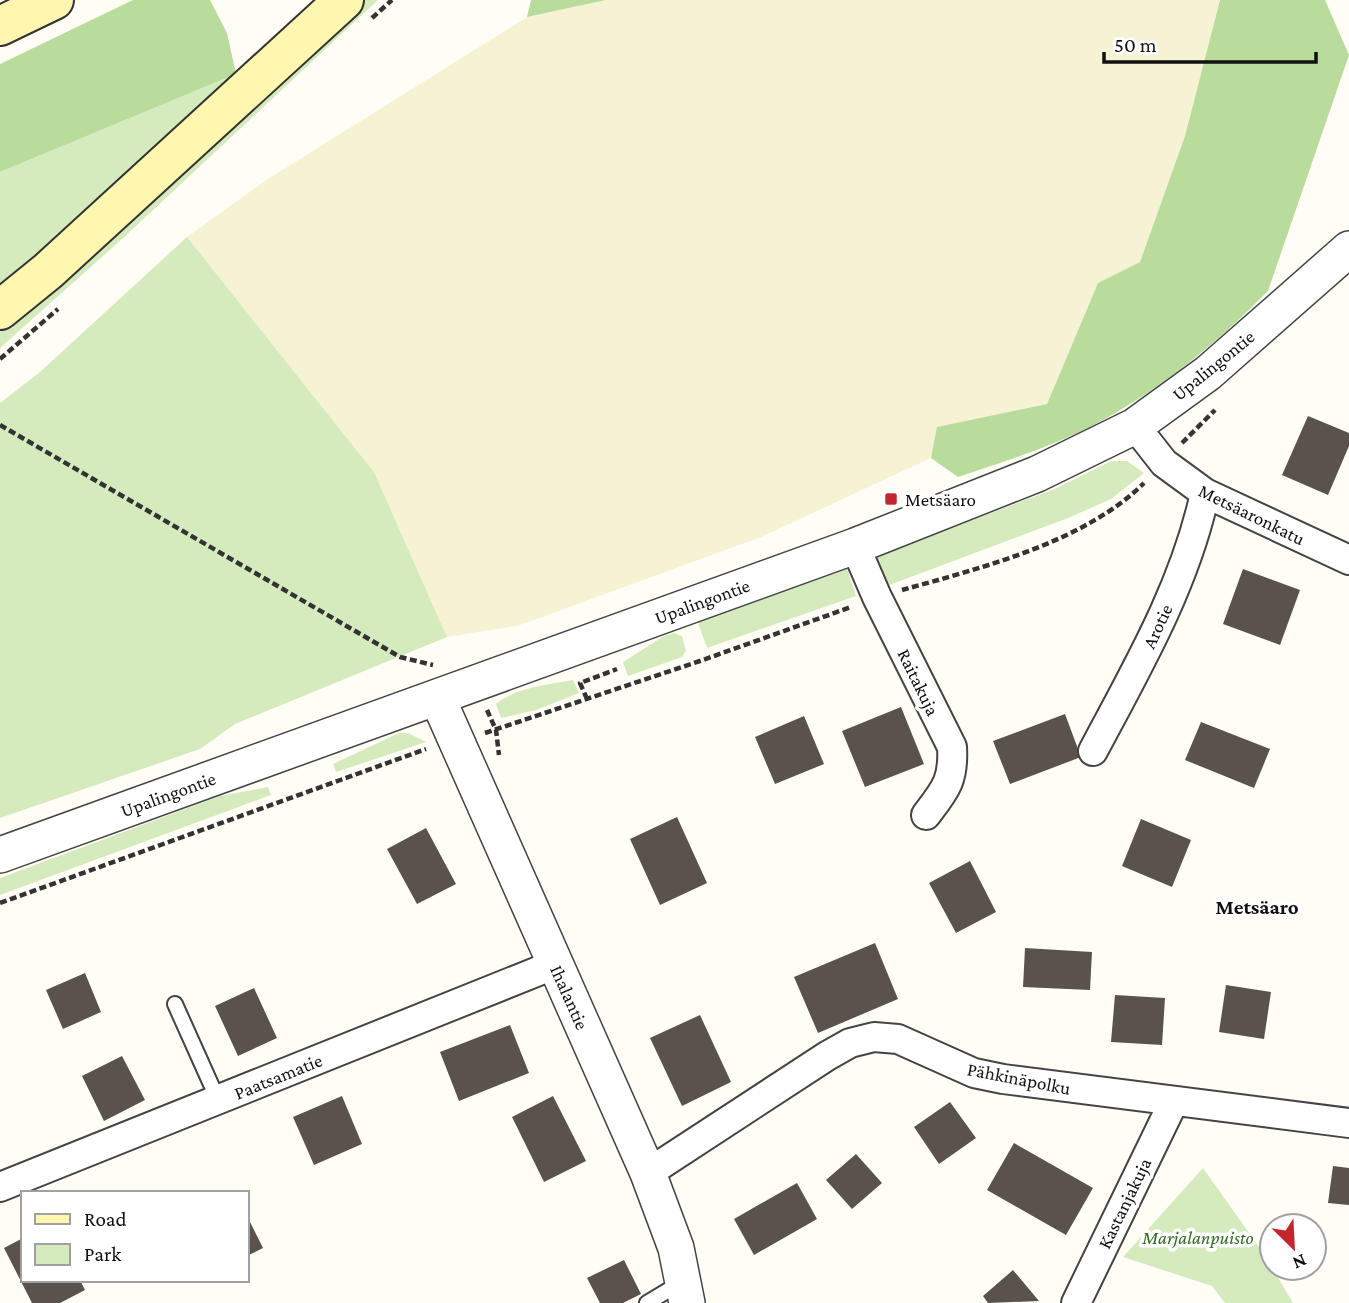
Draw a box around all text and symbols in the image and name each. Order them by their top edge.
scale bar [1104,21,1316,65]
text: 50 m [1114,33,1157,57]
street label: Upalingontie [1168,326,1259,405]
street label: Metsäaronkatu [1195,480,1308,549]
place label: Metsäaro [905,489,976,510]
marker: Metsäaro [883,491,899,507]
street label: Upalingontie [652,575,753,628]
street label: Arotie [1138,601,1177,652]
street label: Raitakuja [892,645,944,720]
street label: Upalingontie [118,768,219,821]
district label: Metsäaro [1215,895,1299,919]
street label: Ihalantie [546,962,593,1033]
street label: Paatsamatie [231,1049,325,1104]
street label: Pähkinäpolku [965,1058,1072,1099]
street label: Kastanjakuja [1093,1154,1156,1252]
legend [21,1191,248,1282]
text: Road [84,1207,127,1231]
north arrow [1258,1212,1328,1282]
park label: Marjalanpuisto [1141,1227,1254,1249]
text: Park [84,1242,121,1266]
text: N [1289,1250,1310,1274]

